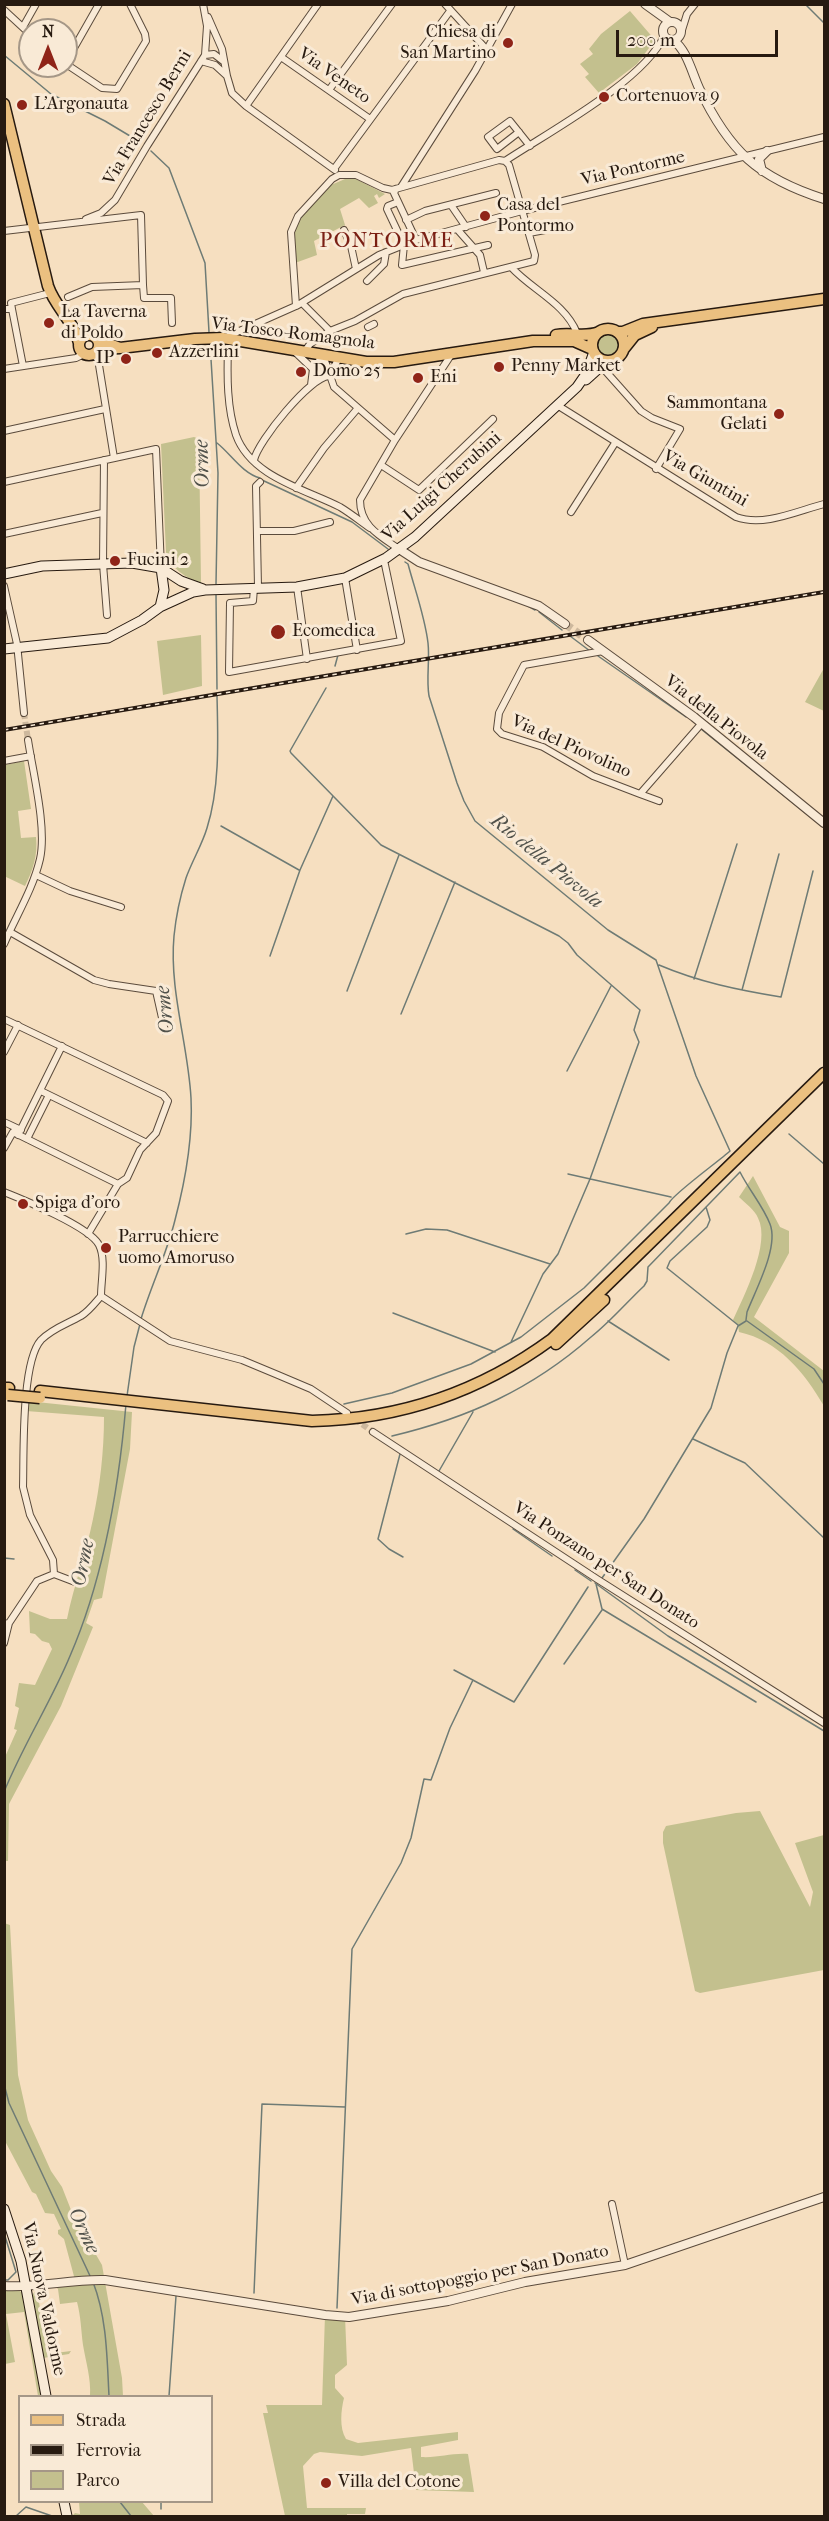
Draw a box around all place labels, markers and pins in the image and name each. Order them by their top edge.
place label: Chiesa di San Martino [400,22,496,64]
marker: Chiesa di San Martino [501,36,515,50]
place label: Cortenuova 9 [616,86,720,108]
marker: Cortenuova 9 [597,90,611,104]
place label: L'Argonauta [34,94,128,116]
marker: L'Argonauta [15,98,29,112]
place label: Casa del Pontormo [497,195,574,238]
marker: Casa del Pontormo [478,209,492,223]
place label: La Taverna di Poldo [61,302,147,344]
marker: La Taverna di Poldo [42,316,56,330]
place label: Azzerlini [169,342,239,364]
marker: Azzerlini [150,346,164,360]
place label: IP [96,348,114,370]
marker: IP [119,352,133,366]
place label: Penny Market [511,356,621,378]
marker: Penny Market [492,360,506,374]
place label: Domo 25 [313,361,381,383]
marker: Domo 25 [294,365,308,379]
place label: Eni [430,367,457,389]
marker: Eni [411,371,425,385]
place label: Sammontana Gelati [667,393,767,436]
marker: Sammontana Gelati [772,407,786,421]
place label: Fucini 2 [127,550,189,572]
marker: Fucini 2 [108,554,122,568]
place label: Ecomedica [292,621,375,643]
marker: Ecomedica [269,623,287,641]
place label: Spiga d'oro [35,1193,120,1215]
marker: Spiga d'oro [16,1197,30,1211]
place label: Parrucchiere uomo Amoruso [118,1227,234,1270]
marker: Parrucchiere uomo Amoruso [99,1241,113,1255]
place label: Villa del Cotone [338,2472,460,2494]
marker: Villa del Cotone [319,2476,333,2490]

